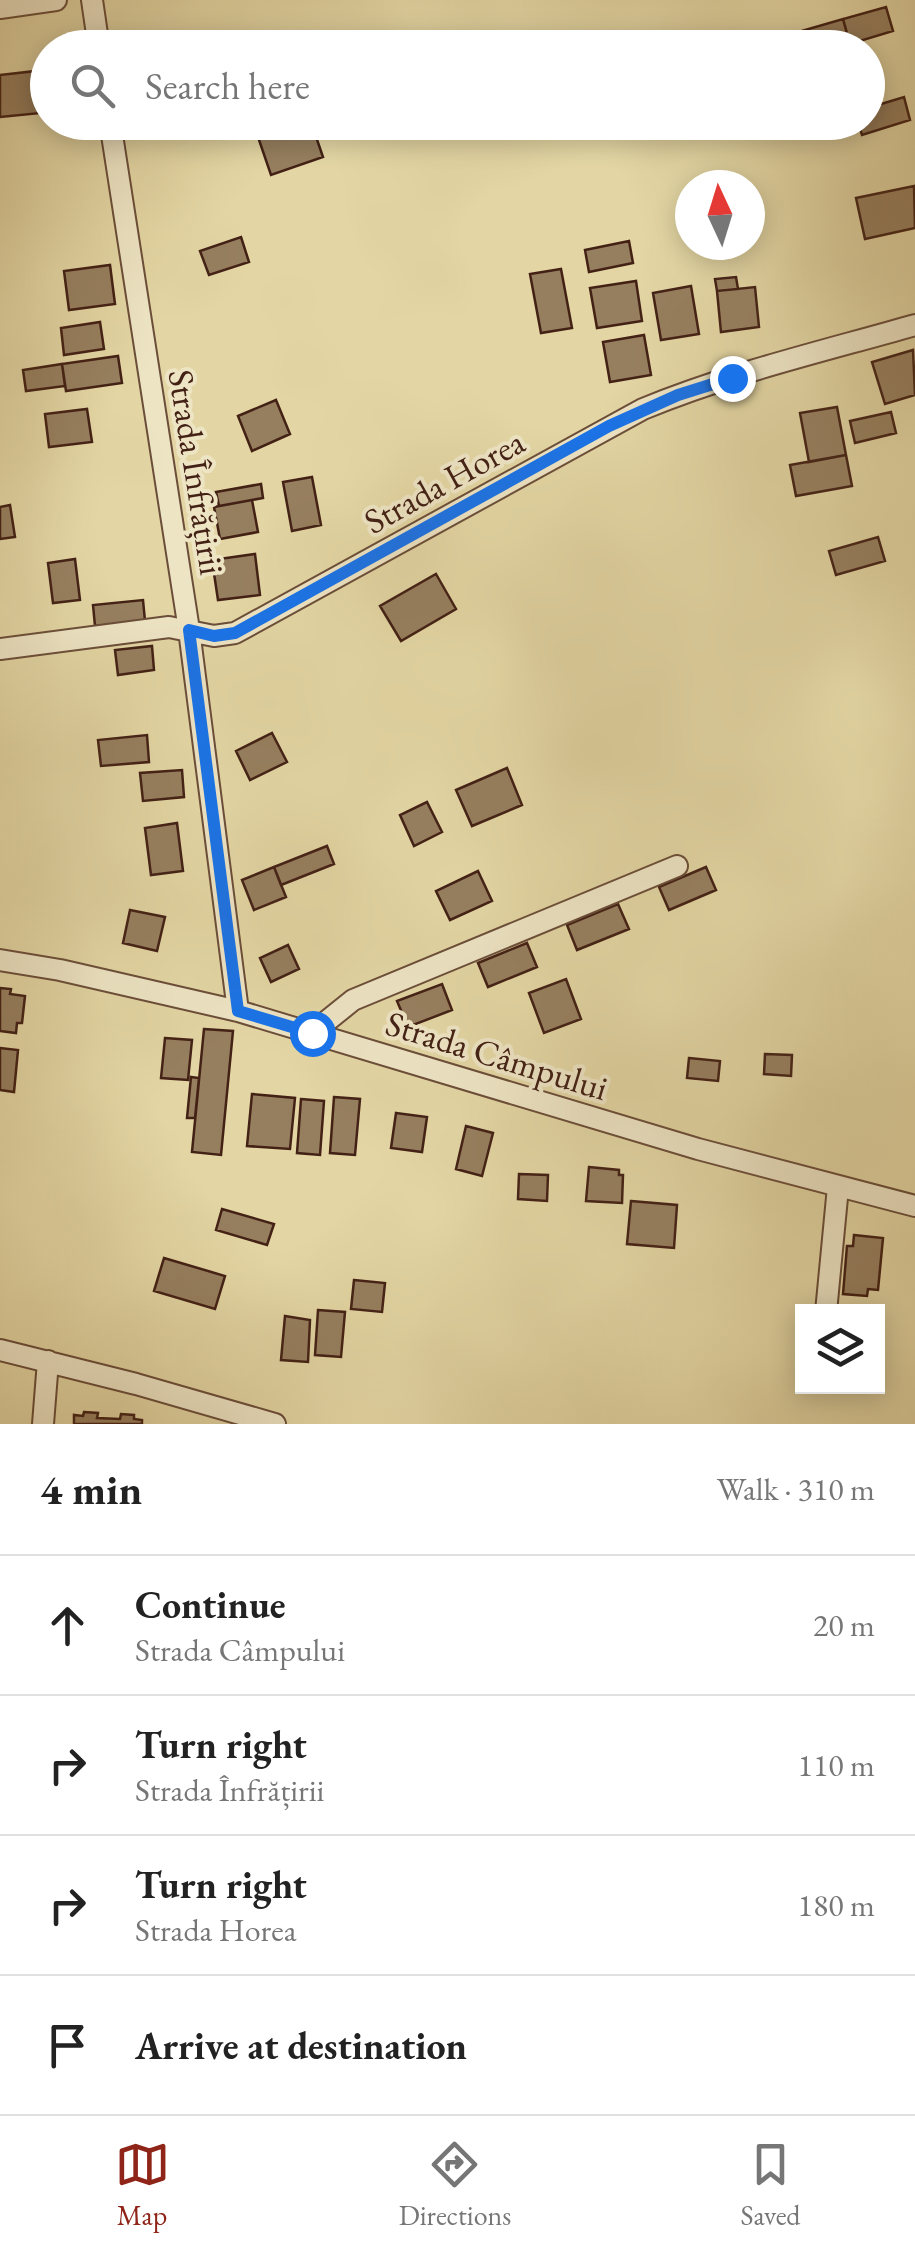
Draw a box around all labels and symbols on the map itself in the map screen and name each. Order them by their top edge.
north arrow [675,170,765,260]
route end [710,356,756,402]
street label: Strada Înfrățirii [159,366,235,578]
street label: Strada Horea [356,419,532,543]
street label: Strada Câmpului [381,1000,613,1110]
route start [290,1011,336,1057]

